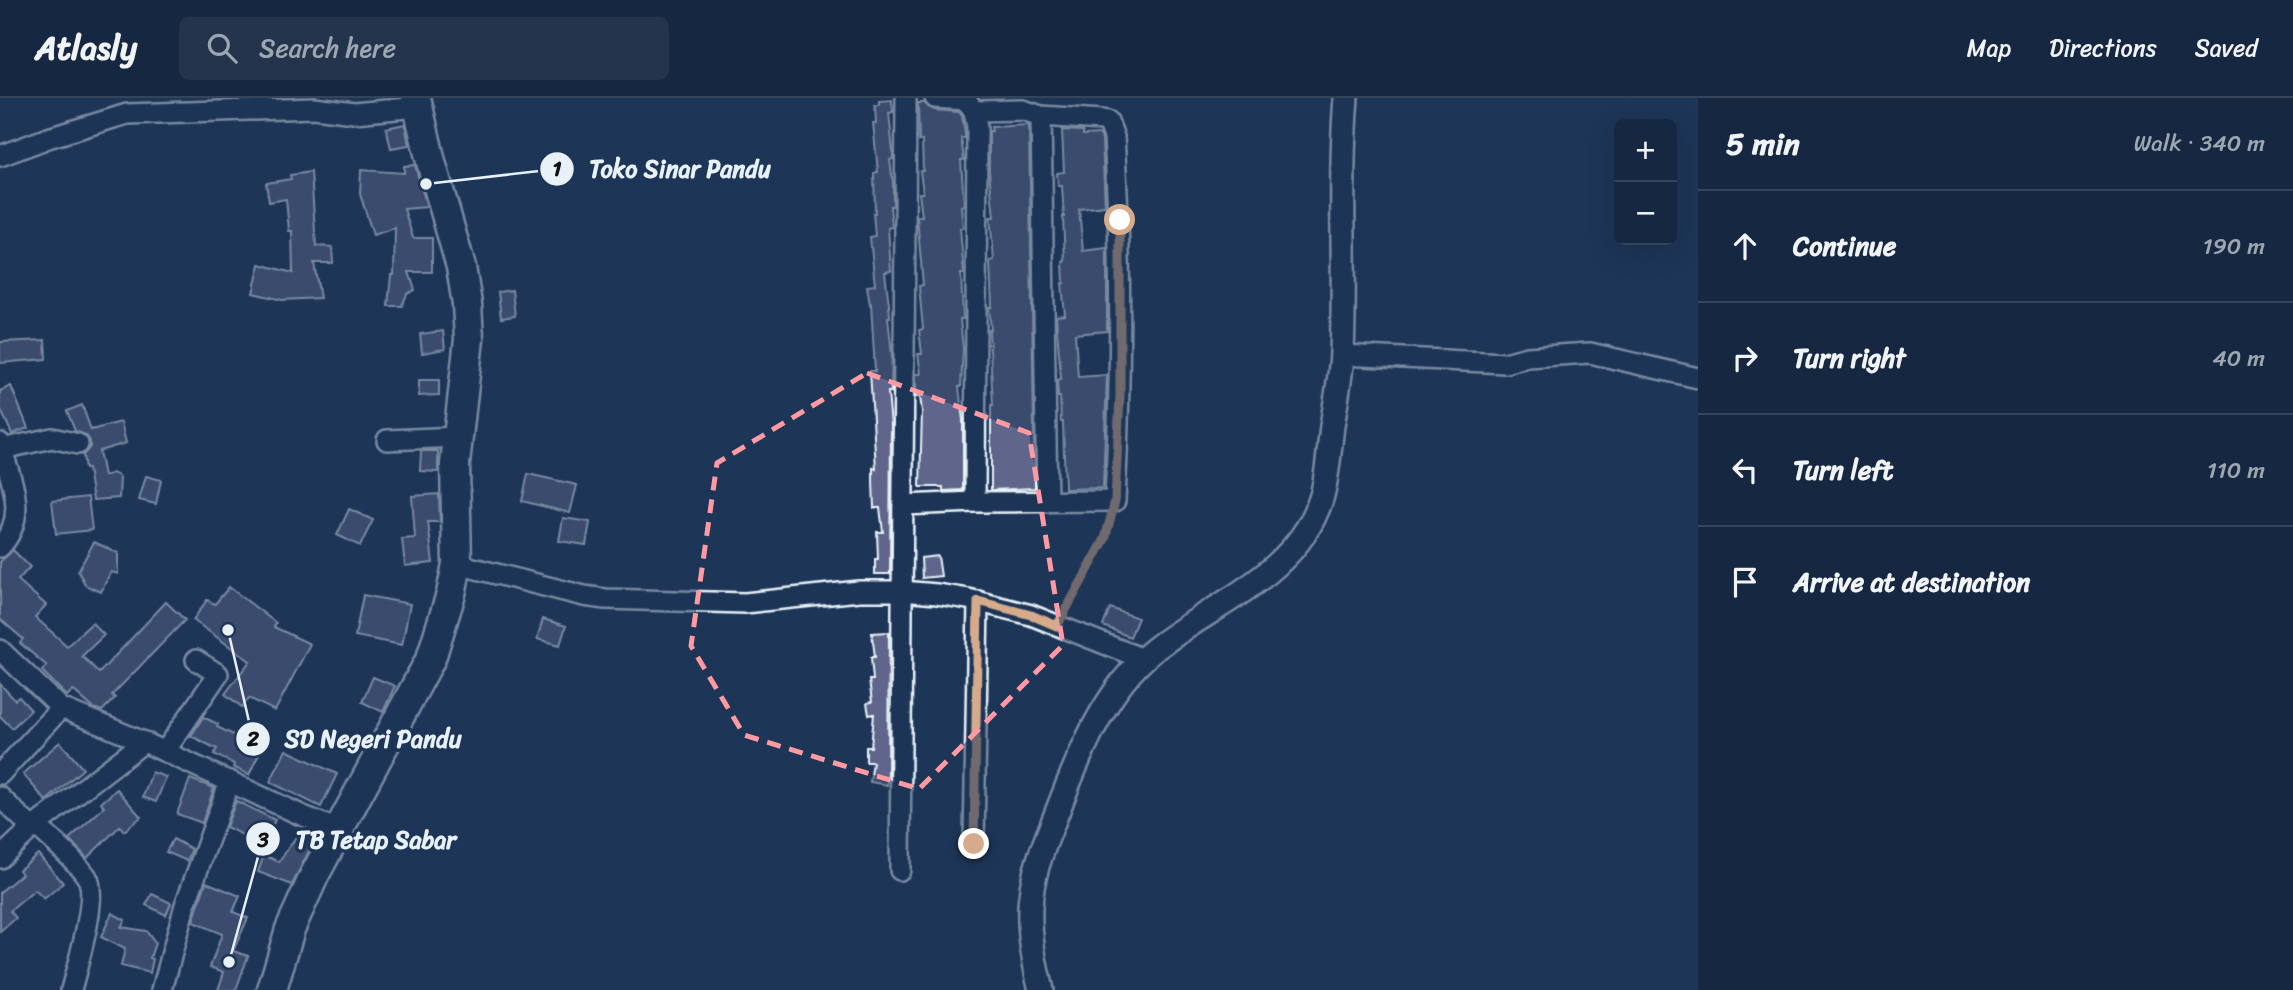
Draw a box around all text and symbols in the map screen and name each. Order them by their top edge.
search box [179,17,669,80]
text: Atlasly [35,19,137,77]
text: Search here [259,25,396,71]
text: Map [1967,27,2011,69]
text: Directions [2049,27,2157,69]
text: Saved [2195,27,2258,69]
icon: search [203,29,241,67]
text: 5 min [1726,117,1800,171]
map controls [1614,119,1677,245]
button: + [1614,119,1677,182]
text: Walk · 340 m [2134,123,2265,164]
callout: Toko Sinar Pandu [539,147,785,192]
text: Toko Sinar Pandu [589,148,771,190]
text: 1 [552,150,562,188]
button: − [1614,182,1677,245]
route start [1104,204,1135,235]
text: Continue [1793,223,1896,269]
text: 190 m [2203,226,2265,267]
icon: ahead [1726,227,1764,265]
text: Turn right [1793,335,1906,381]
text: 40 m [2212,338,2265,379]
icon: right [1726,339,1764,377]
text: Turn left [1793,447,1893,493]
text: 110 m [2207,450,2265,491]
icon: left [1726,451,1764,489]
text: Arrive at destination [1793,559,2030,605]
icon: arrive [1726,563,1764,601]
callout: SD Negeri Pandu [235,716,475,761]
text: SD Negeri Pandu [283,718,463,760]
text: 2 [246,720,259,758]
callout: TB Tetap Sabar [246,817,471,862]
text: TB Tetap Sabar [296,819,458,861]
text: 3 [256,821,269,859]
route end [958,828,989,859]

